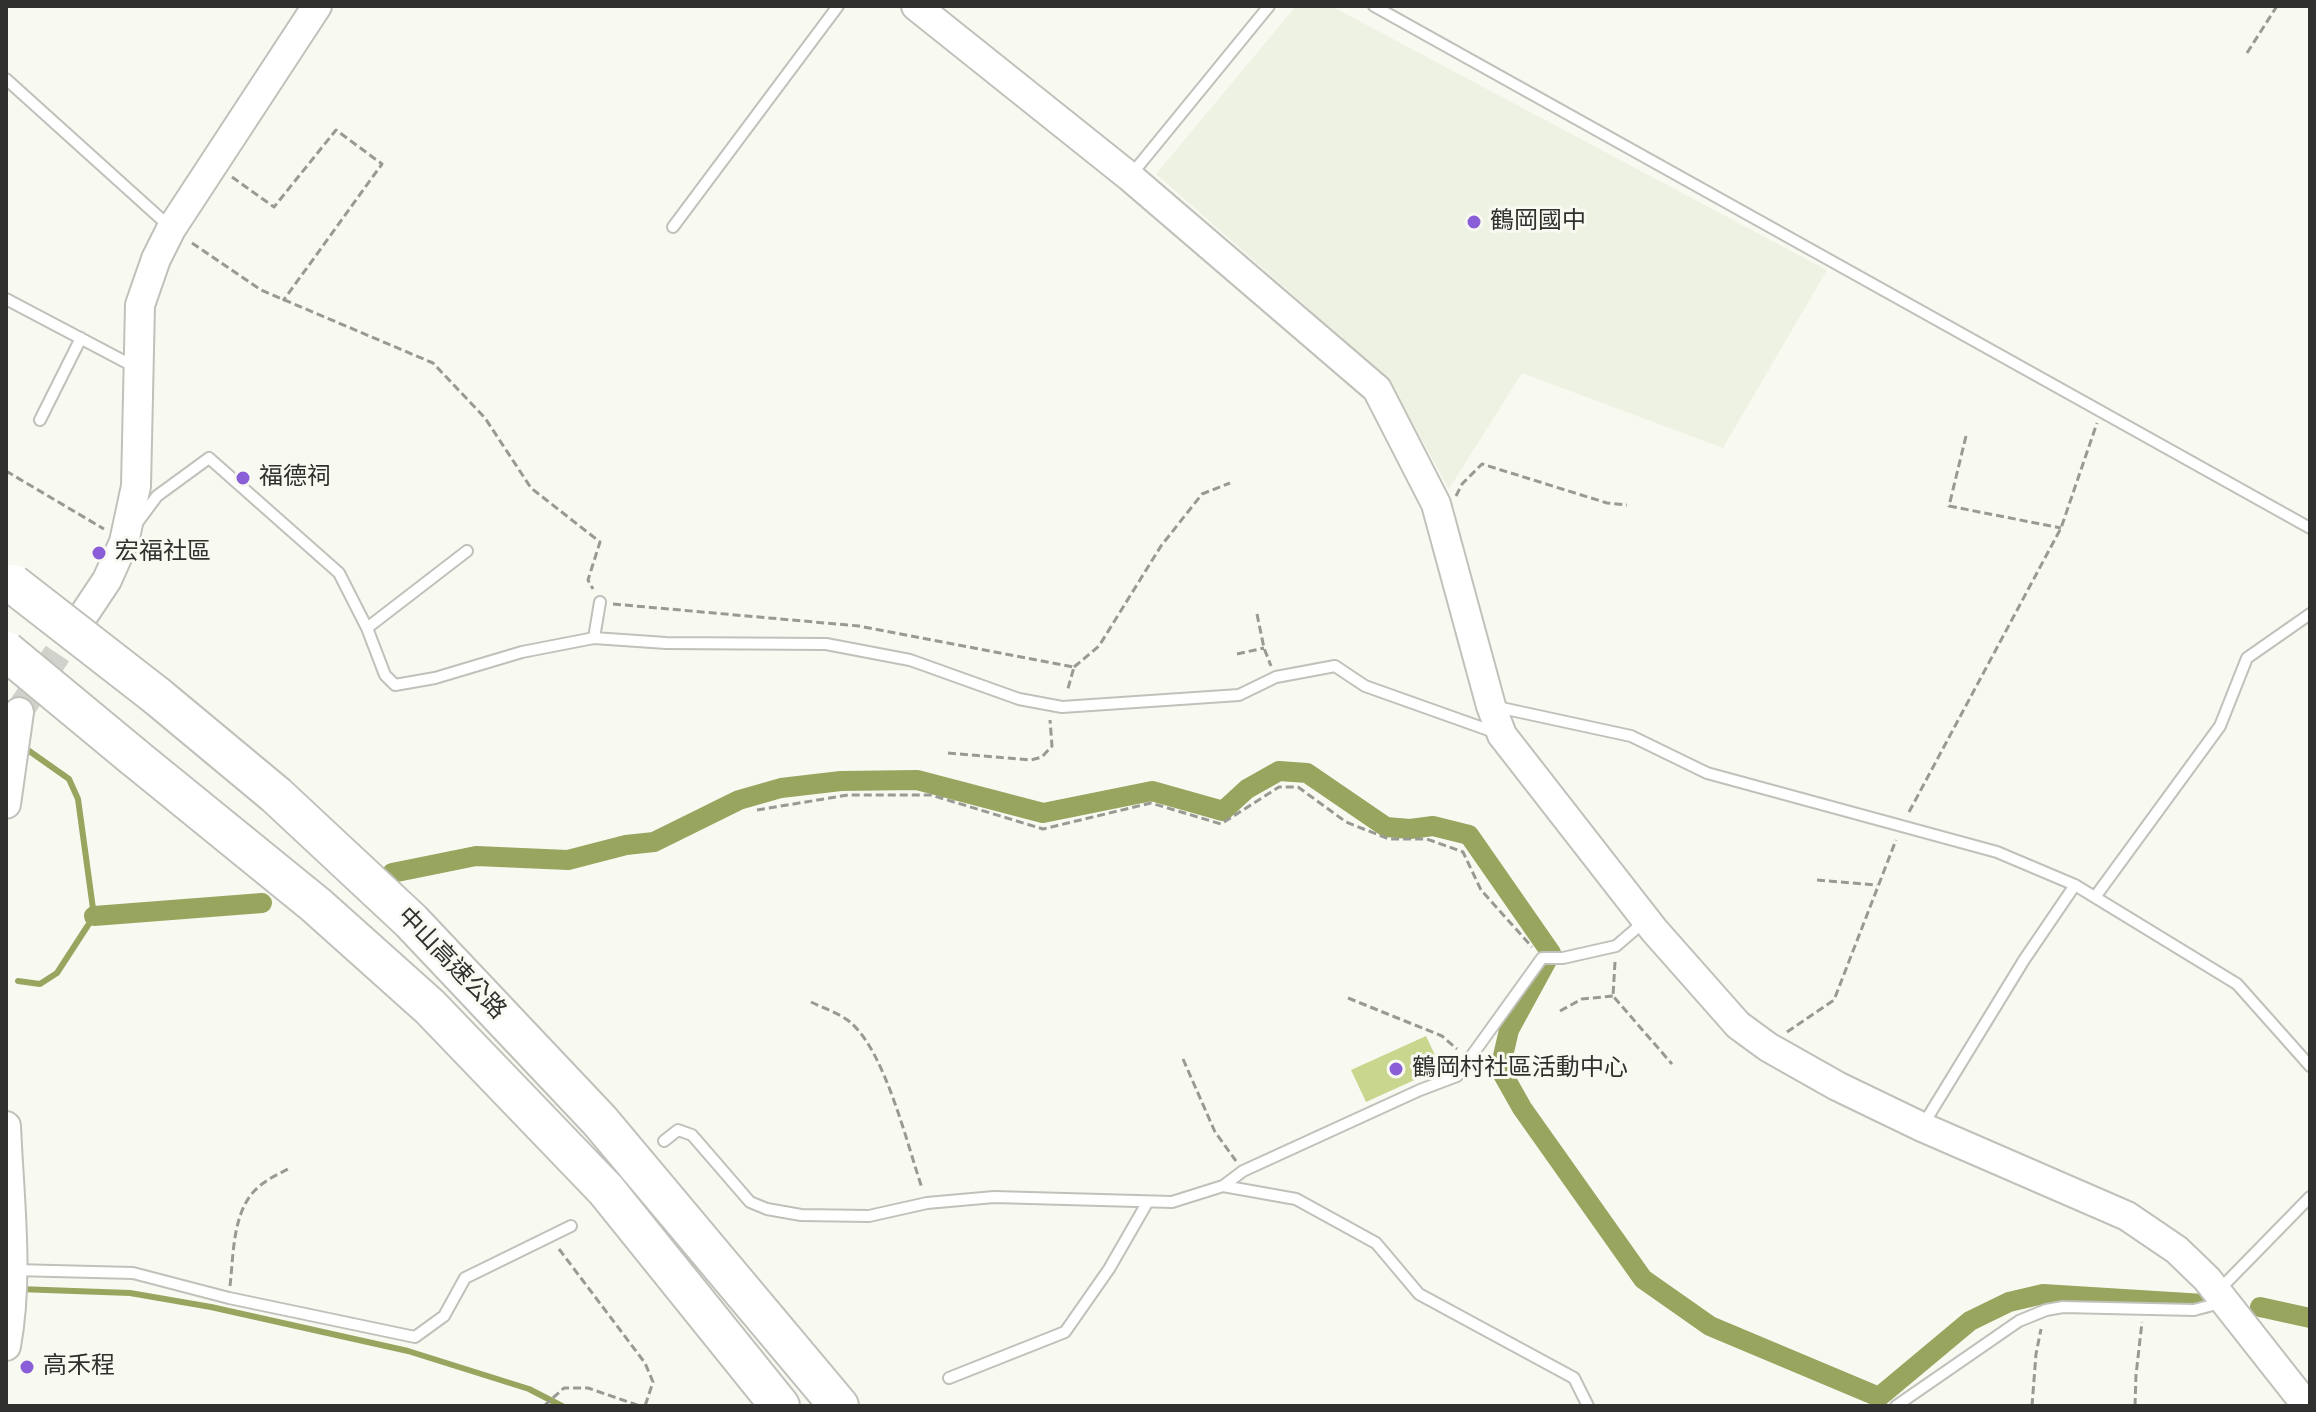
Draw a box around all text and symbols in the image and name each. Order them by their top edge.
place label: 鶴岡國中 [1490,208,1586,236]
marker: 鶴岡國中 [1465,213,1483,231]
place label: 福德祠 [259,464,331,492]
marker: 福德祠 [234,469,252,487]
place label: 宏福社區 [115,539,211,567]
marker: 宏福社區 [90,544,108,562]
street label: 中山高速公路 [391,902,511,1026]
place label: 鶴岡村社區活動中心 [1412,1055,1628,1083]
marker: 鶴岡村社區活動中心 [1387,1060,1405,1078]
place label: 高禾程 [43,1353,115,1381]
marker: 高禾程 [18,1358,36,1376]

